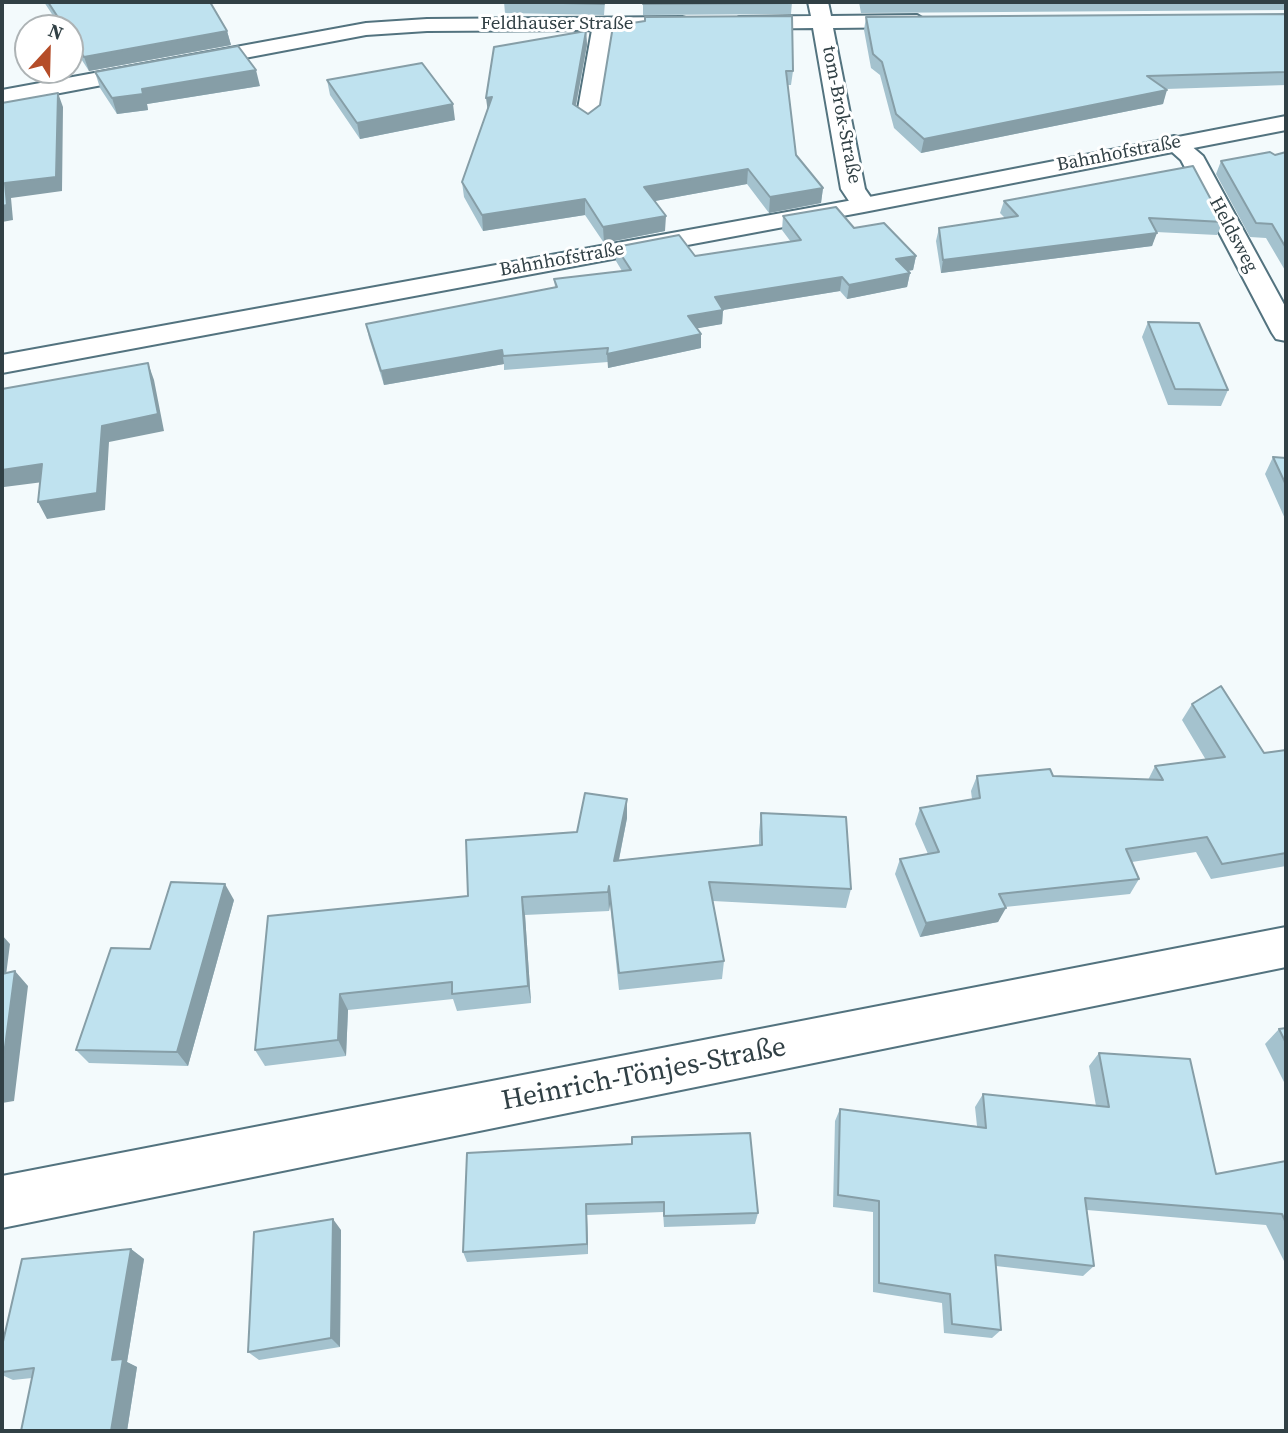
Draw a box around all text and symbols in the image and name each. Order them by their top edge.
street label: Feldhauser Straße [481,13,633,35]
north arrow [14,14,84,84]
text: N [45,17,67,46]
street label: tom-Brok-Straße [816,44,866,186]
street label: Bahnhofstraße [1055,131,1183,177]
street label: Heldsweg [1204,193,1262,277]
street label: Bahnhofstraße [498,238,626,282]
street label: Heinrich-Tönjes-Straße [499,1031,789,1119]

